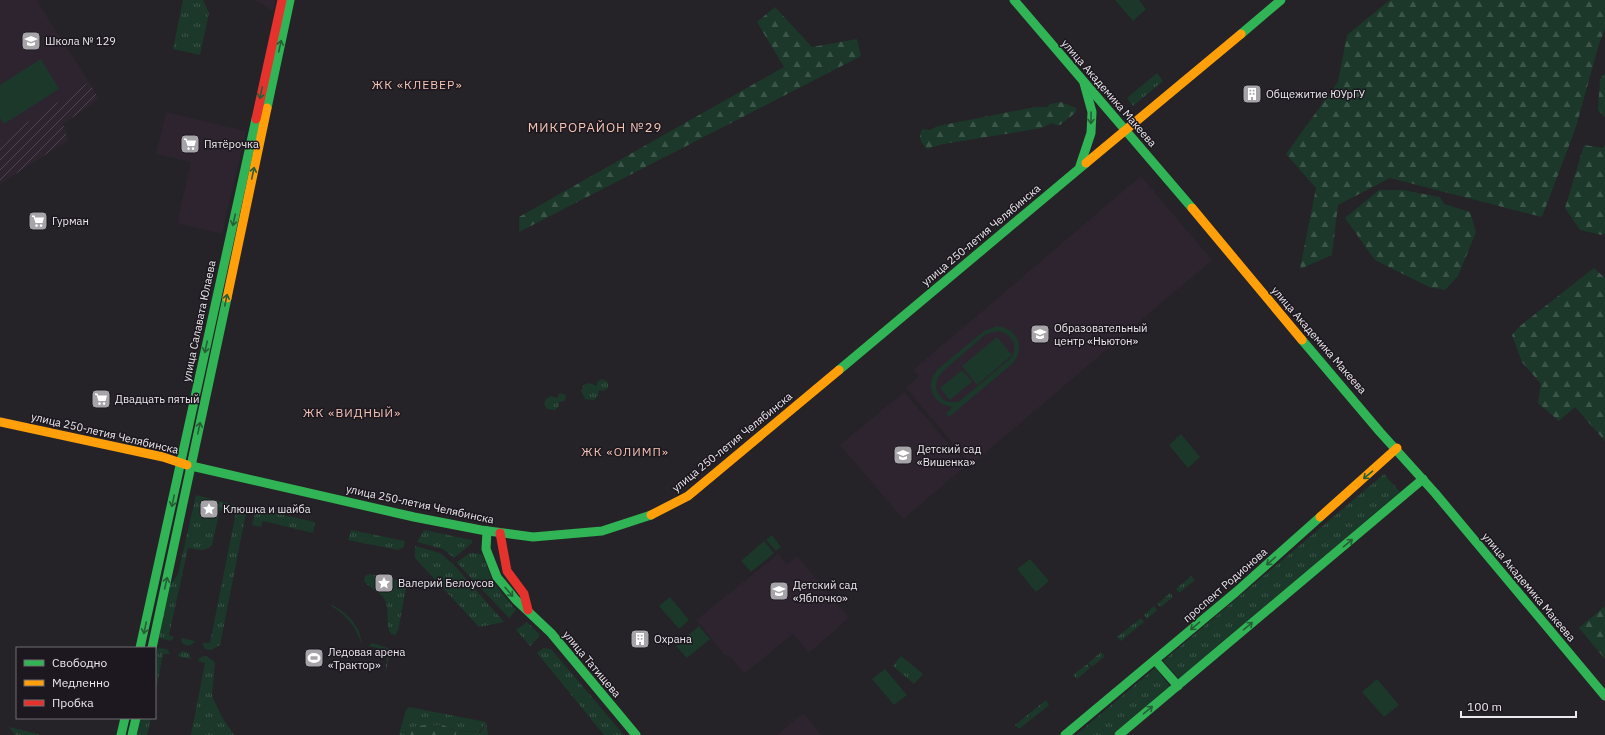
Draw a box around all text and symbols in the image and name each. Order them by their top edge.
school or university icon: Школа № 129 [20,30,42,52]
place label: Школа № 129 [45,34,116,48]
street label: улица Академика Макеева [1058,36,1160,150]
one-way arrow [277,40,285,53]
district label: ЖК «КЛЕВЕР» [371,77,463,92]
building icon: Общежитие ЮУрГУ [1241,83,1263,105]
one-way arrow [256,86,264,99]
place label: Общежитие ЮУрГУ [1266,87,1366,101]
one-way arrow [1087,111,1095,124]
district label: МИКРОРАЙОН №29 [528,119,662,136]
supermarket icon: Пятёрочка [179,133,201,155]
place label: Пятёрочка [204,137,259,151]
one-way arrow [249,167,257,180]
street label: улица 250-летия Челябинска [919,181,1043,289]
supermarket icon: Гурман [27,210,49,232]
one-way arrow [229,213,237,226]
place label: Гурман [52,214,89,228]
street label: улица Салавата Юлаева [179,259,219,383]
street label: улица Академика Макеева [1268,283,1370,397]
one-way arrow [222,294,230,307]
place label: Образовательный центр «Ньютон» [1054,321,1148,348]
school or university icon: Образовательный центр «Ньютон» [1029,323,1051,345]
one-way arrow [202,340,210,353]
supermarket icon: Двадцать пятый [90,388,112,410]
street label: улица 250-летия Челябинска [669,389,795,495]
place label: Двадцать пятый [115,392,199,406]
district label: ЖК «ВИДНЫЙ» [303,405,401,420]
street label: улица 250-летия Челябинска [30,409,180,457]
one-way arrow [196,421,204,434]
place label: Детский сад «Вишенка» [917,442,982,469]
district label: ЖК «ОЛИМП» [581,444,669,459]
school or university icon: Детский сад «Вишенка» [892,444,914,466]
one-way arrow [1363,470,1374,479]
street label: улица 250-летия Челябинска [345,481,495,527]
one-way arrow [168,494,176,507]
place icon: Клюшка и шайба [198,498,220,520]
place label: Клюшка и шайба [223,502,311,516]
street label: улица Академика Макеева [1479,530,1579,644]
one-way arrow [1343,539,1354,548]
street label: проспект Родионова [1180,545,1270,625]
one-way arrow [1266,556,1276,566]
place icon: Валерий Белоусов [373,572,395,594]
one-way arrow [163,576,171,589]
place label: Валерий Белоусов [398,576,494,590]
place label: Детский сад «Яблочко» [793,578,858,605]
school or university icon: Детский сад «Яблочко» [768,580,790,602]
one-way arrow [504,586,513,597]
one-way arrow [140,621,148,634]
one-way arrow [1190,622,1200,631]
one-way arrow [1243,622,1253,631]
street label: улица Татищева [560,628,624,700]
building icon: Охрана [629,628,651,650]
place label: Охрана [654,632,692,646]
place label: Ледовая арена «Трактор» [328,645,405,672]
legend [16,647,156,719]
sports icon: Ледовая арена «Трактор» [303,647,325,669]
text: Свободно [52,655,108,670]
text: Медленно [52,675,110,690]
scale bar [1461,693,1576,719]
text: Пробка [52,695,94,710]
text: 100 m [1467,699,1502,714]
one-way arrow [1143,705,1154,714]

